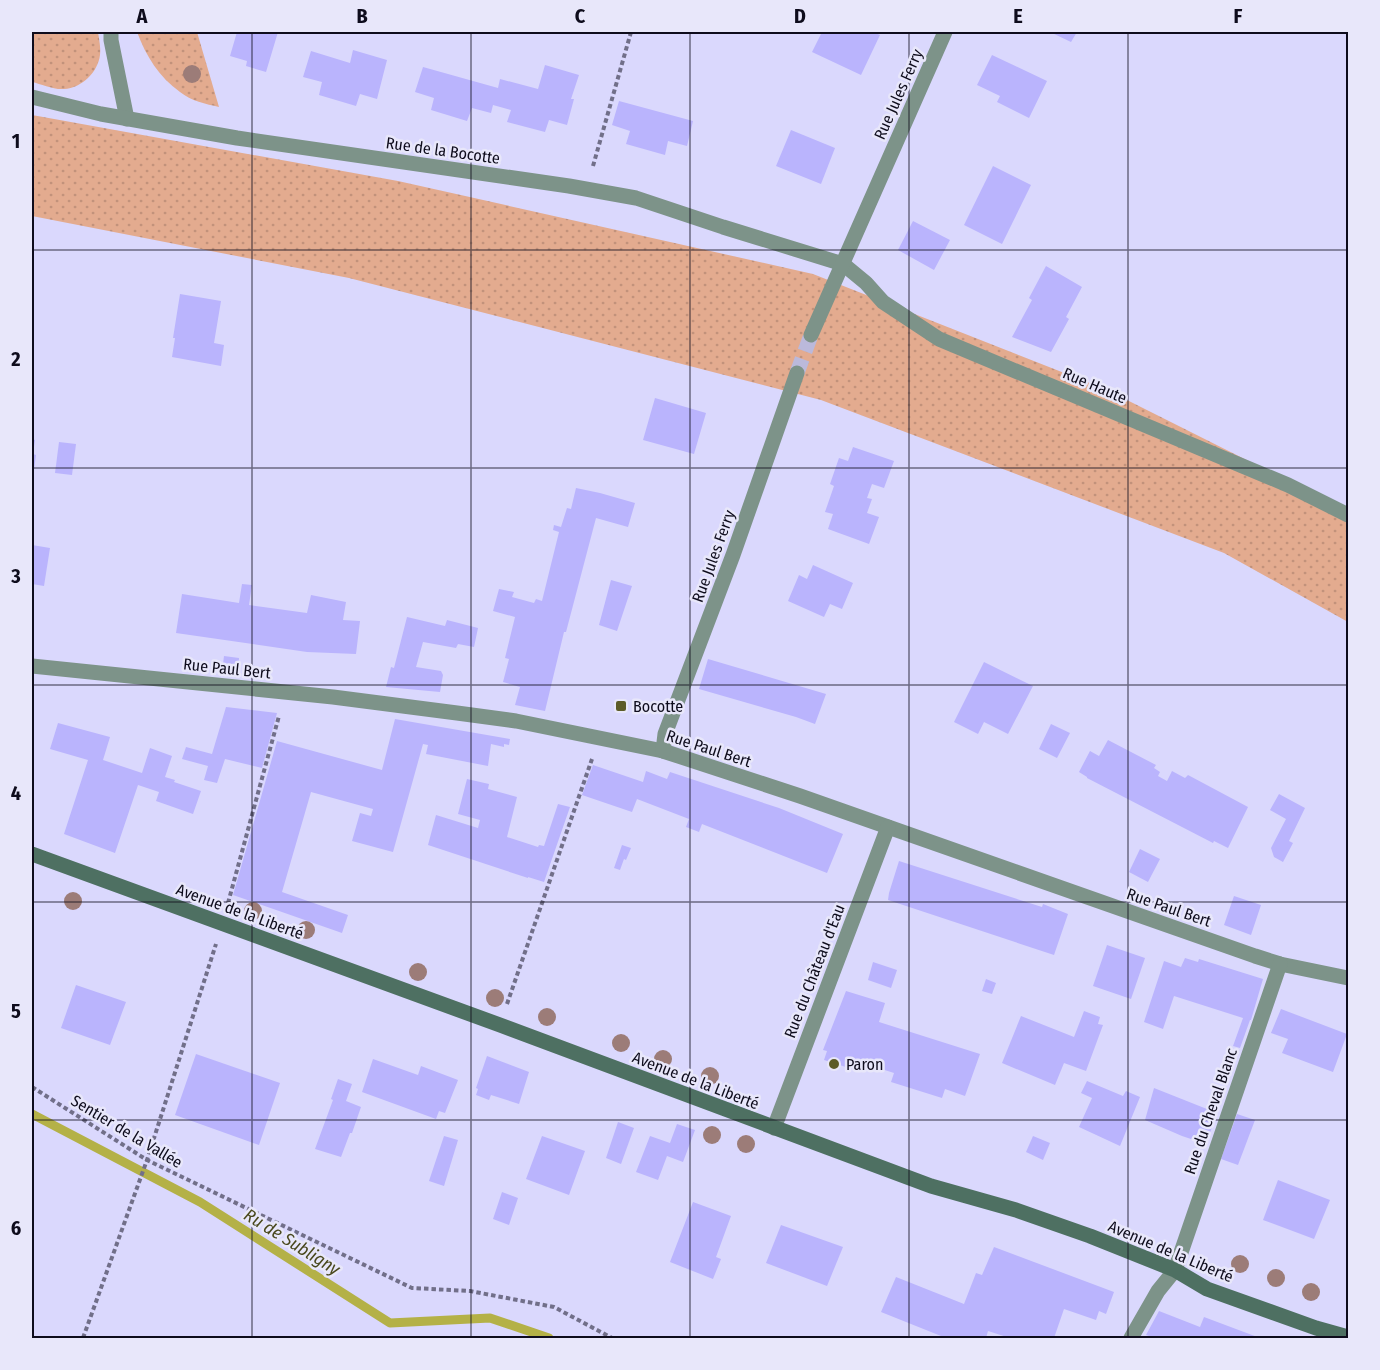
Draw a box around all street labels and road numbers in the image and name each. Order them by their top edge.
street label: Rue Jules Ferry [870,45,927,142]
street label: Rue de la Bocotte [385,133,501,168]
street label: Rue Haute [1060,364,1130,407]
street label: Rue Jules Ferry [688,507,739,605]
street label: Rue Paul Bert [182,654,272,683]
street label: Rue Paul Bert [664,726,754,771]
street label: Avenue de la Liberté [174,880,306,943]
street label: Rue Paul Bert [1124,884,1214,931]
street label: Rue du Château d'Eau [780,902,849,1041]
street label: Rue du Cheval Blanc [1180,1045,1241,1177]
street label: Avenue de la Liberté [630,1048,762,1113]
street label: Sentier de la Vallée [68,1091,186,1172]
street label: Avenue de la Liberté [1105,1217,1236,1286]

